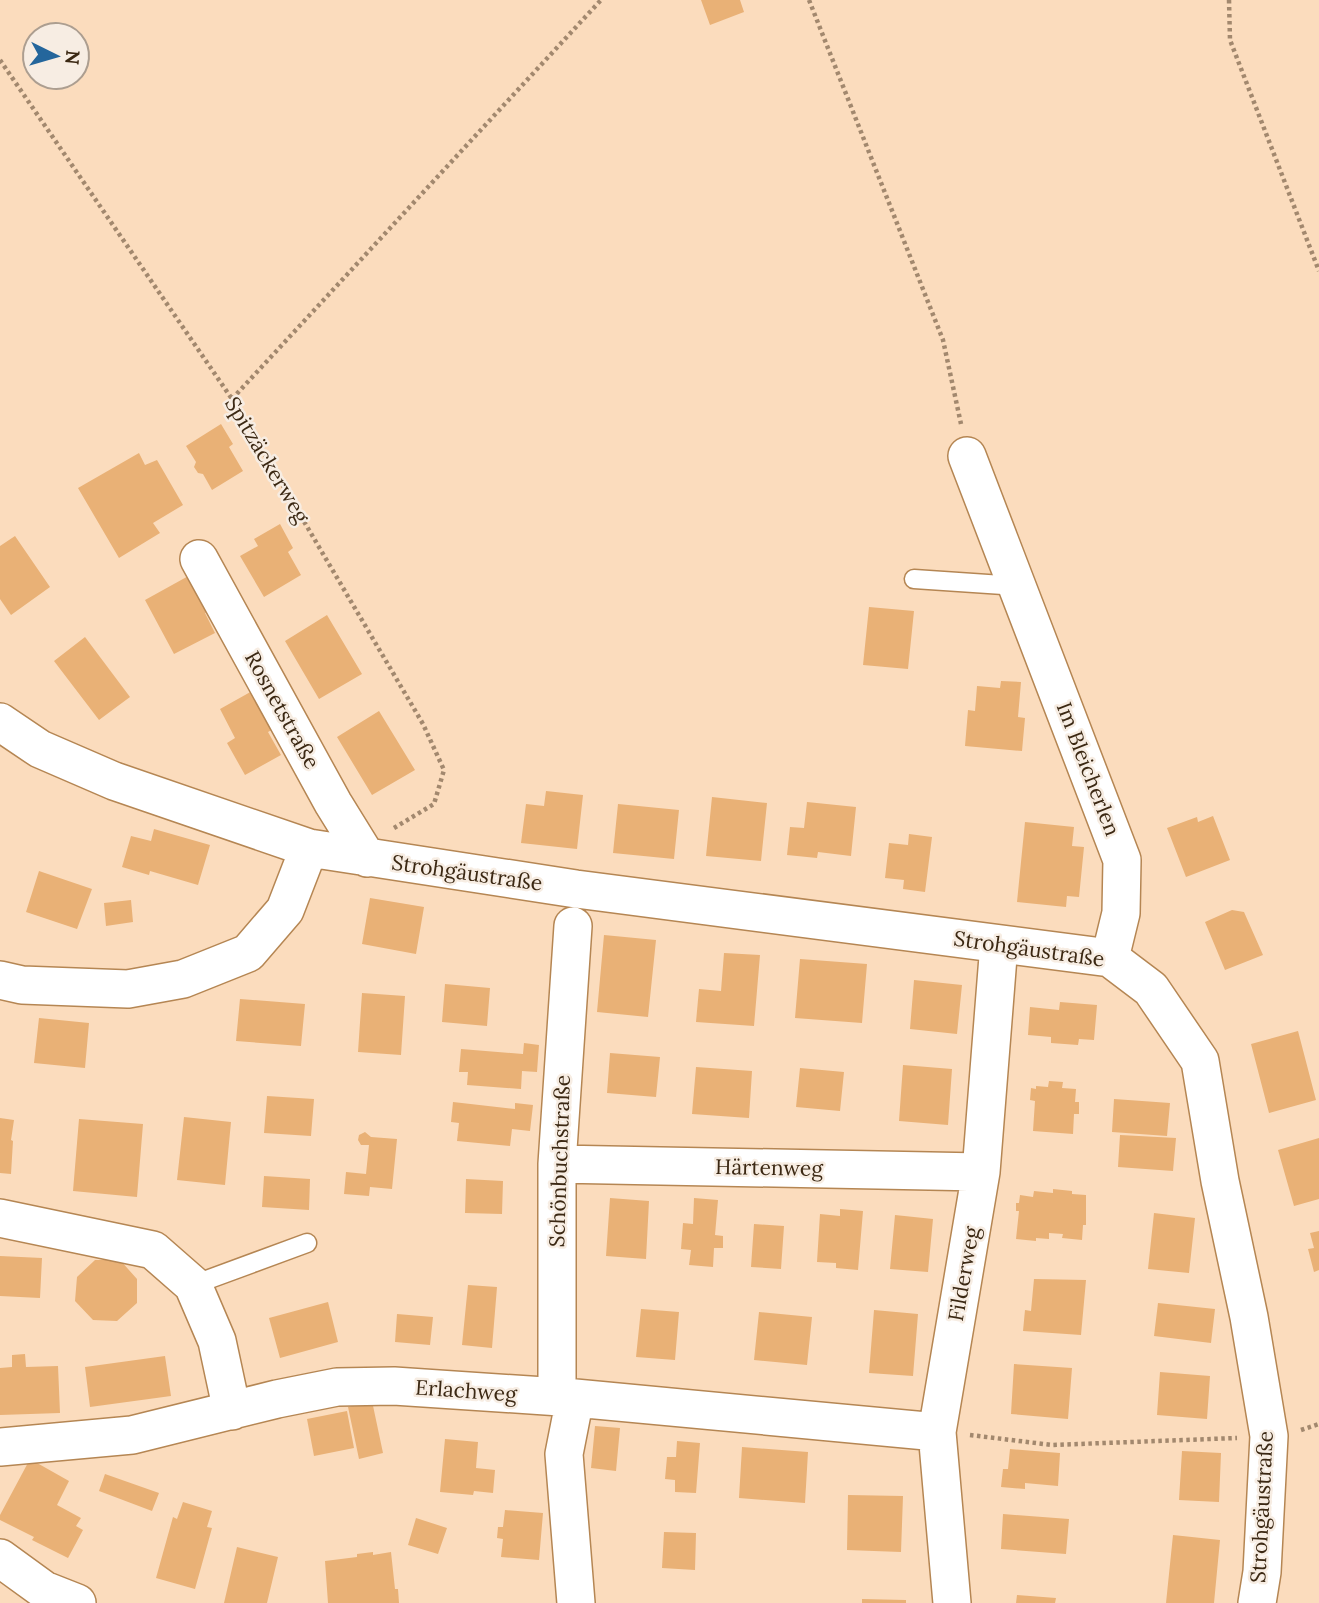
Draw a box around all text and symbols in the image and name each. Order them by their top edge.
north arrow [21,21,91,91]
text: N [60,49,86,66]
street label: Spitzäckerweg [219,392,316,528]
street label: Rosnetstraße [239,646,326,773]
street label: Im Bleicherlen [1051,698,1126,840]
street label: Strohgäustraße [390,849,544,896]
street label: Strohgäustraße [952,925,1106,972]
street label: Schönbuchstraße [543,1074,576,1248]
street label: Härtenweg [715,1153,823,1182]
street label: Filderweg [942,1224,985,1323]
street label: Erlachweg [414,1373,518,1408]
street label: Strohgäustraße [1244,1430,1279,1584]

